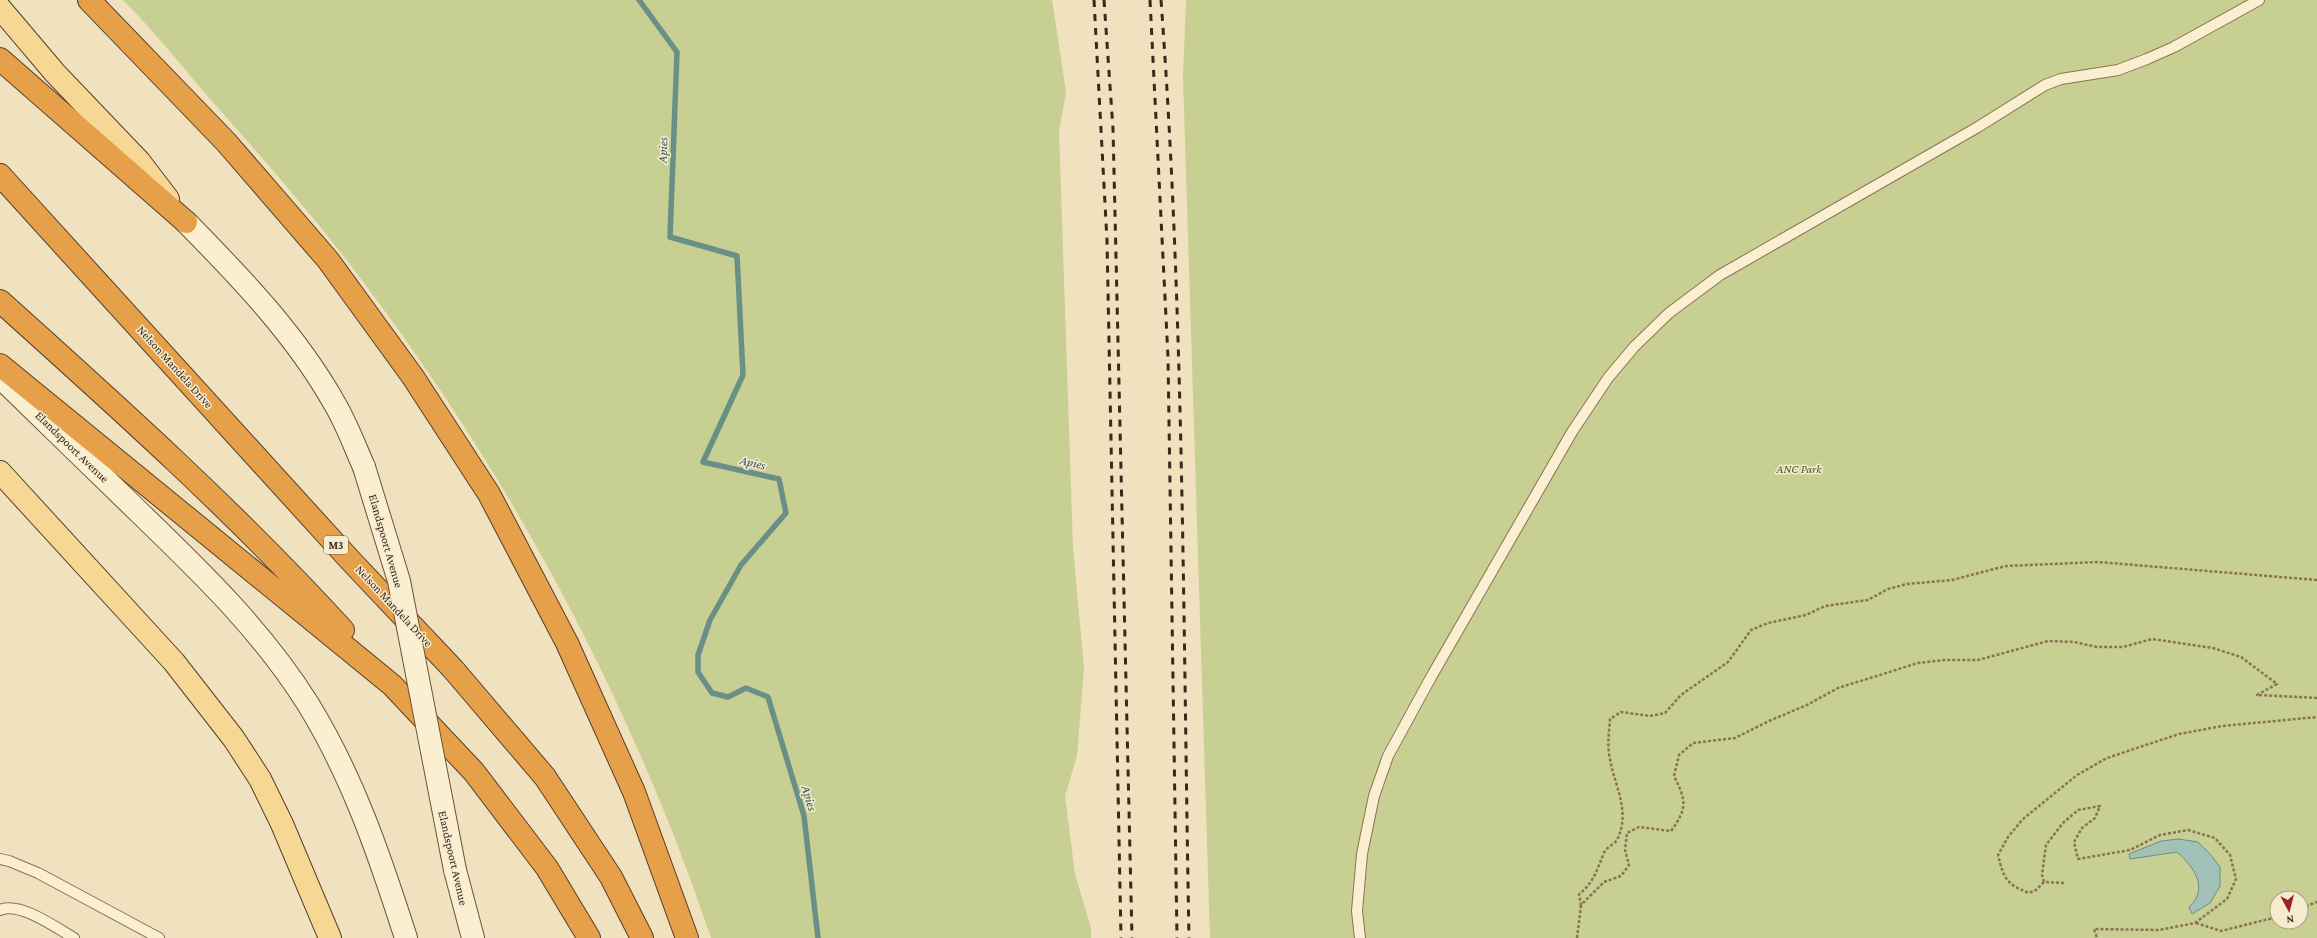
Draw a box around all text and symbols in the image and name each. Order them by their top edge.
water label: Apies [655,137,670,164]
street label: Nelson Mandela Drive [134,323,216,411]
street label: Elandspoort Avenue [32,408,112,486]
water label: Apies [738,452,767,473]
park label: ANC Park [1776,462,1822,476]
street label: Elandspoort Avenue [366,493,406,589]
road number: M3 [324,536,348,554]
street label: Nelson Mandela Drive [353,562,435,650]
water label: Apies [798,783,820,813]
street label: Elandspoort Avenue [435,809,471,907]
north arrow [2269,890,2309,930]
text: N [2285,914,2295,926]

